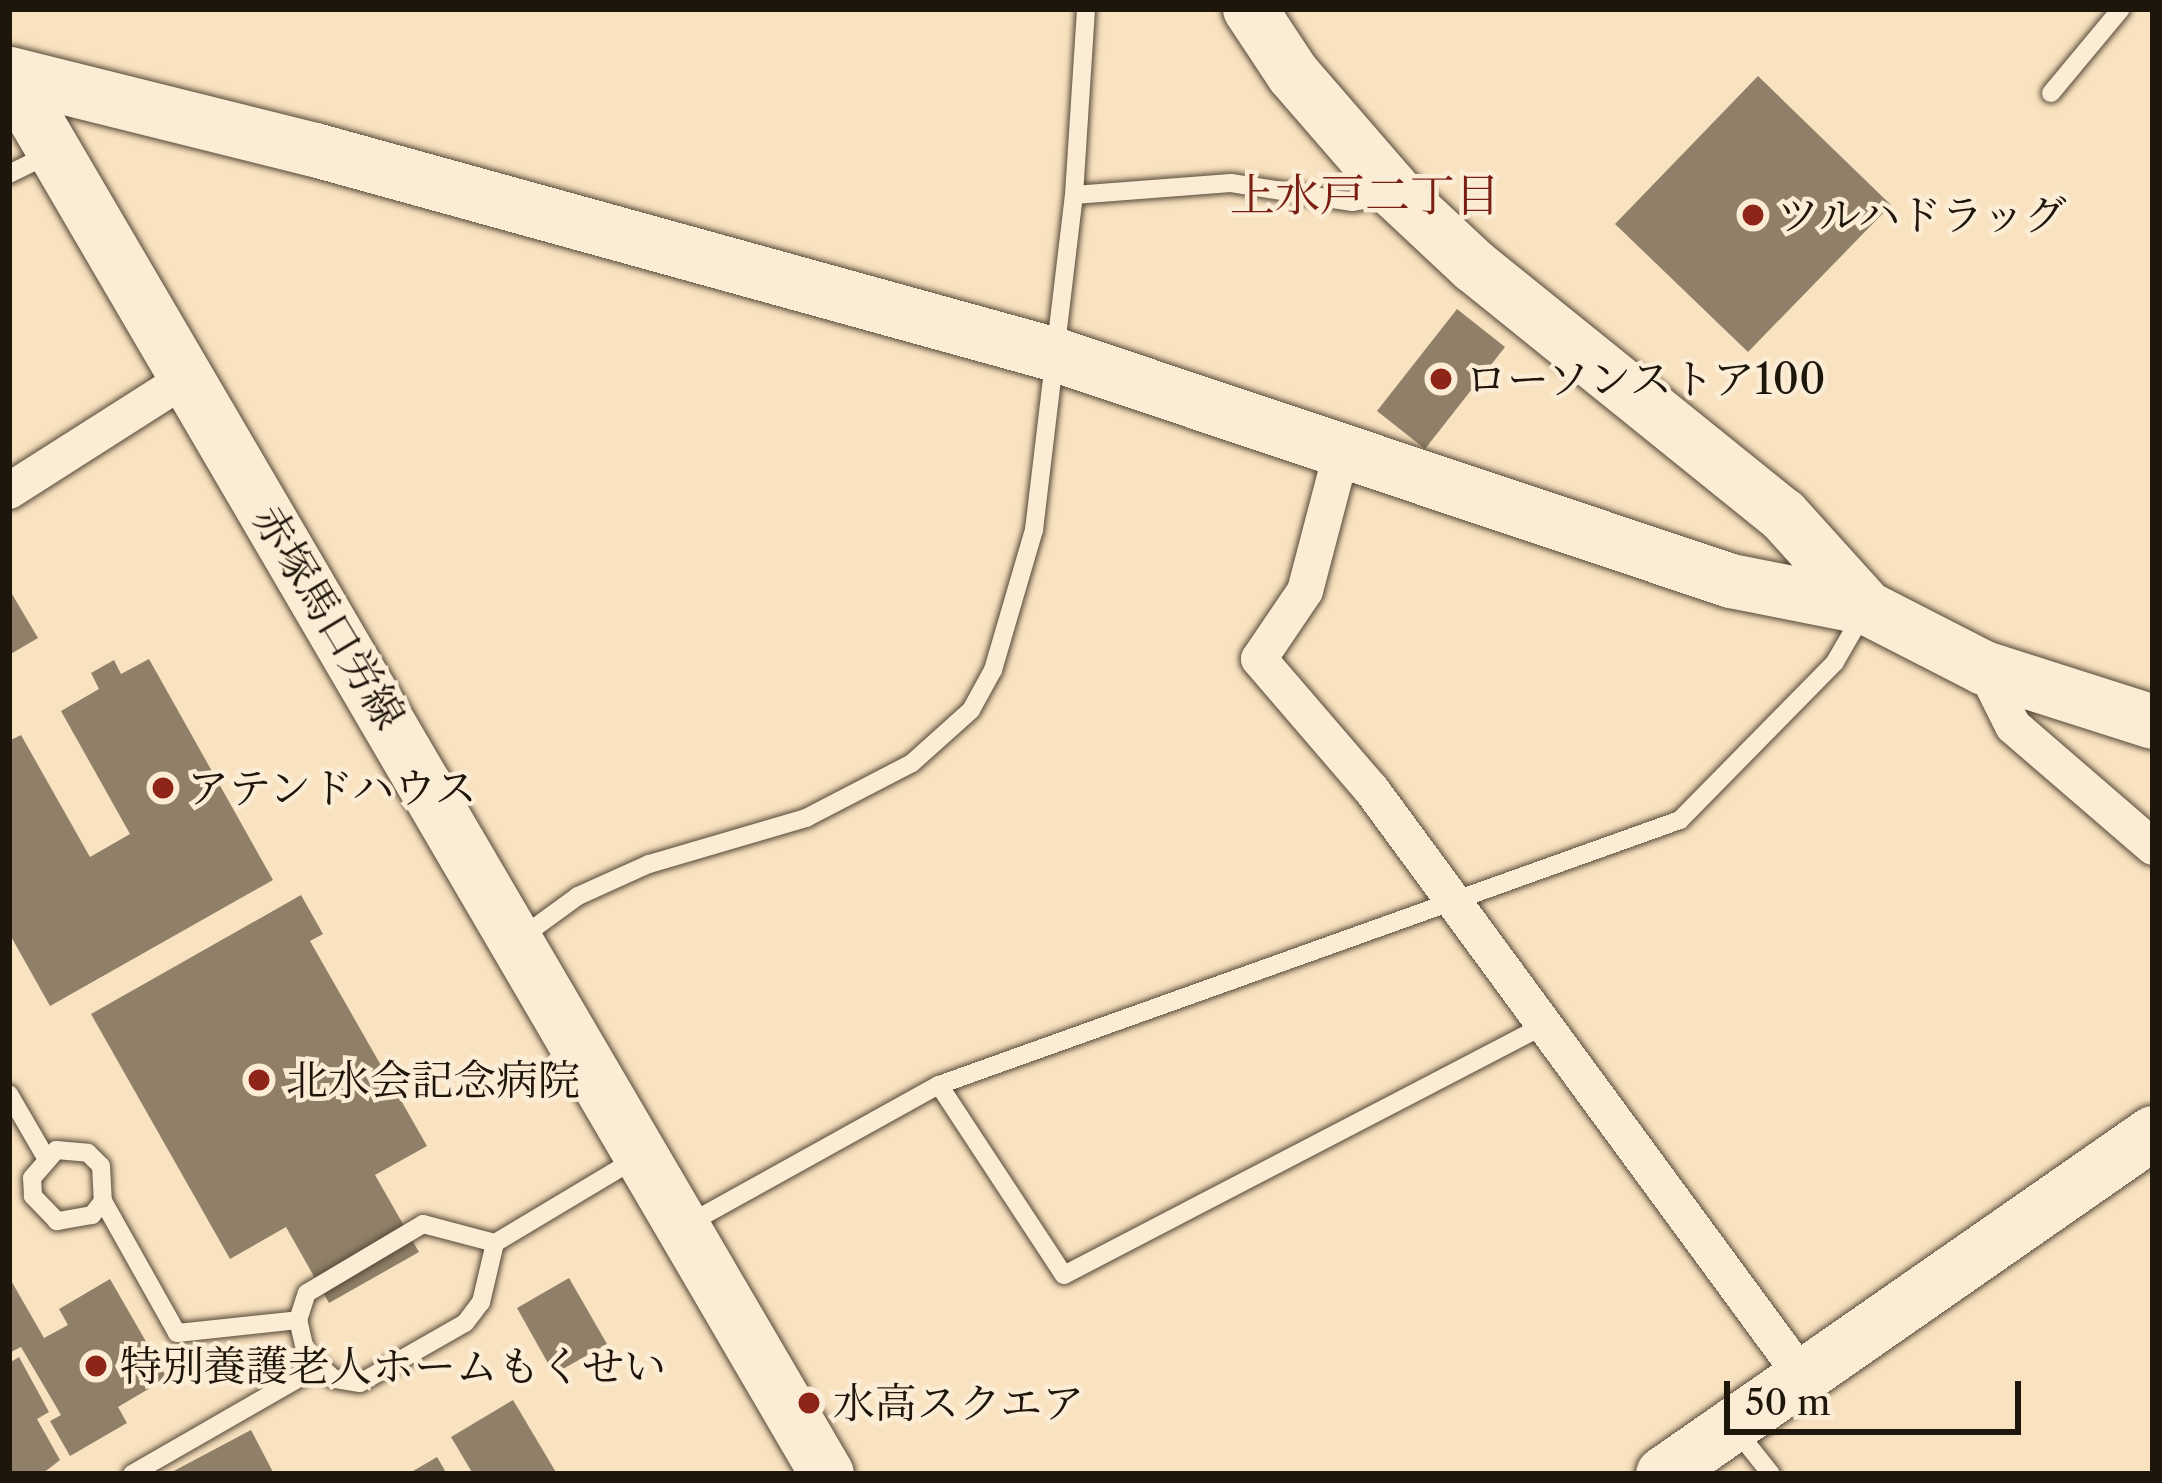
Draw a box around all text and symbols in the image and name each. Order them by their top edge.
district label: 上水戸二丁目 [1230,169,1500,223]
place label: ツルハドラッグ [1777,190,2071,240]
marker: ツルハドラッグ [1740,202,1766,228]
place label: ローソンストア100 [1465,354,1830,404]
marker: ローソンストア100 [1428,366,1454,392]
street label: 赤塚馬口労線 [243,496,415,738]
place label: アテンドハウス [187,763,481,813]
marker: アテンドハウス [150,775,176,801]
place label: 北水会記念病院 [286,1055,580,1105]
marker: 北水会記念病院 [243,1064,275,1096]
place label: 特別養護老人ホームもくせい [120,1341,666,1391]
marker: 特別養護老人ホームもくせい [83,1353,109,1379]
scale bar [1730,1357,2027,1431]
place label: 水高スクエア [833,1378,1085,1428]
text: 50 m [1745,1380,1830,1424]
marker: 水高スクエア [796,1390,822,1416]

